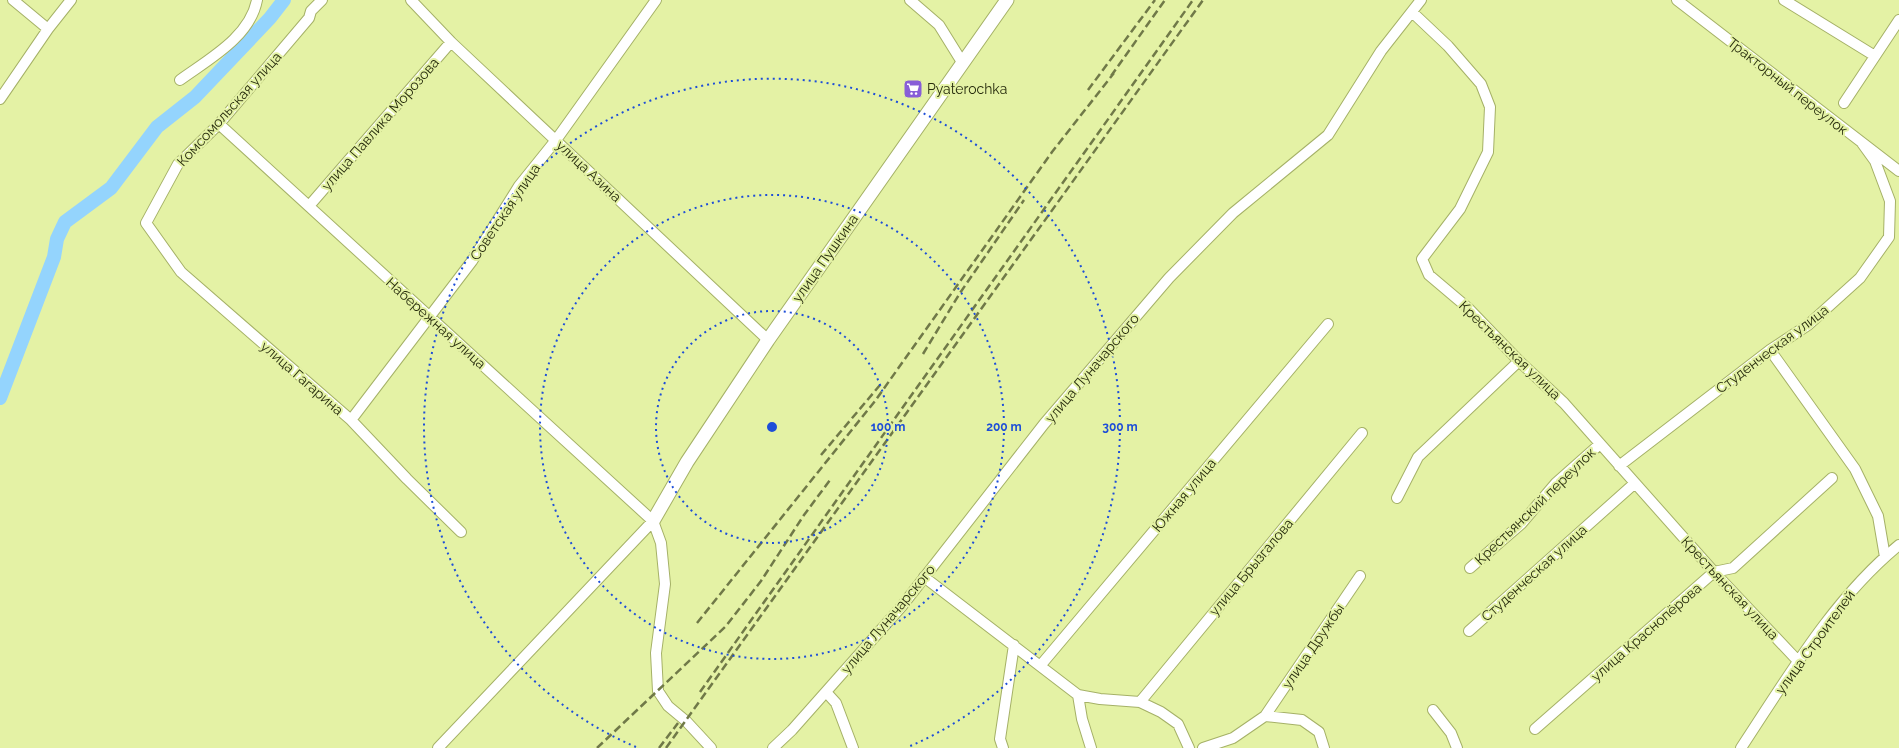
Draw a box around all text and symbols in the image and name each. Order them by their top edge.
street label: Тракторный переулок [1725,34,1851,138]
street label: Комсомольская улица [174,49,284,169]
street label: улица Павлика Морозова [318,54,442,194]
supermarket icon: Pyaterochka [902,78,924,100]
place label: Pyaterochka [927,81,1007,97]
street label: улица Азина [553,137,625,205]
street label: Советская улица [467,161,543,263]
street label: улица Пушкина [789,211,861,305]
street label: Набережная улица [383,274,489,372]
street label: Крестьянская улица [1456,297,1564,403]
street label: Студенческая улица [1713,302,1831,396]
street label: улица Луначарского [1042,310,1142,426]
street label: улица Гагарина [257,338,347,418]
centre of rings [765,420,779,434]
text: 100 m [871,420,905,434]
text: 200 m [986,420,1022,434]
text: 300 m [1102,420,1138,434]
street label: Крестьянский переулок [1471,444,1599,568]
street label: Южная улица [1149,455,1219,535]
street label: улица Брызгалова [1206,515,1296,619]
street label: Студенческая улица [1478,521,1590,625]
street label: Крестьянская улица [1678,533,1782,643]
street label: улица Луначарского [838,561,938,677]
street label: улица Краснопёрова [1588,580,1704,684]
street label: улица Строителей [1772,587,1858,697]
street label: улица Дружбы [1279,601,1347,691]

